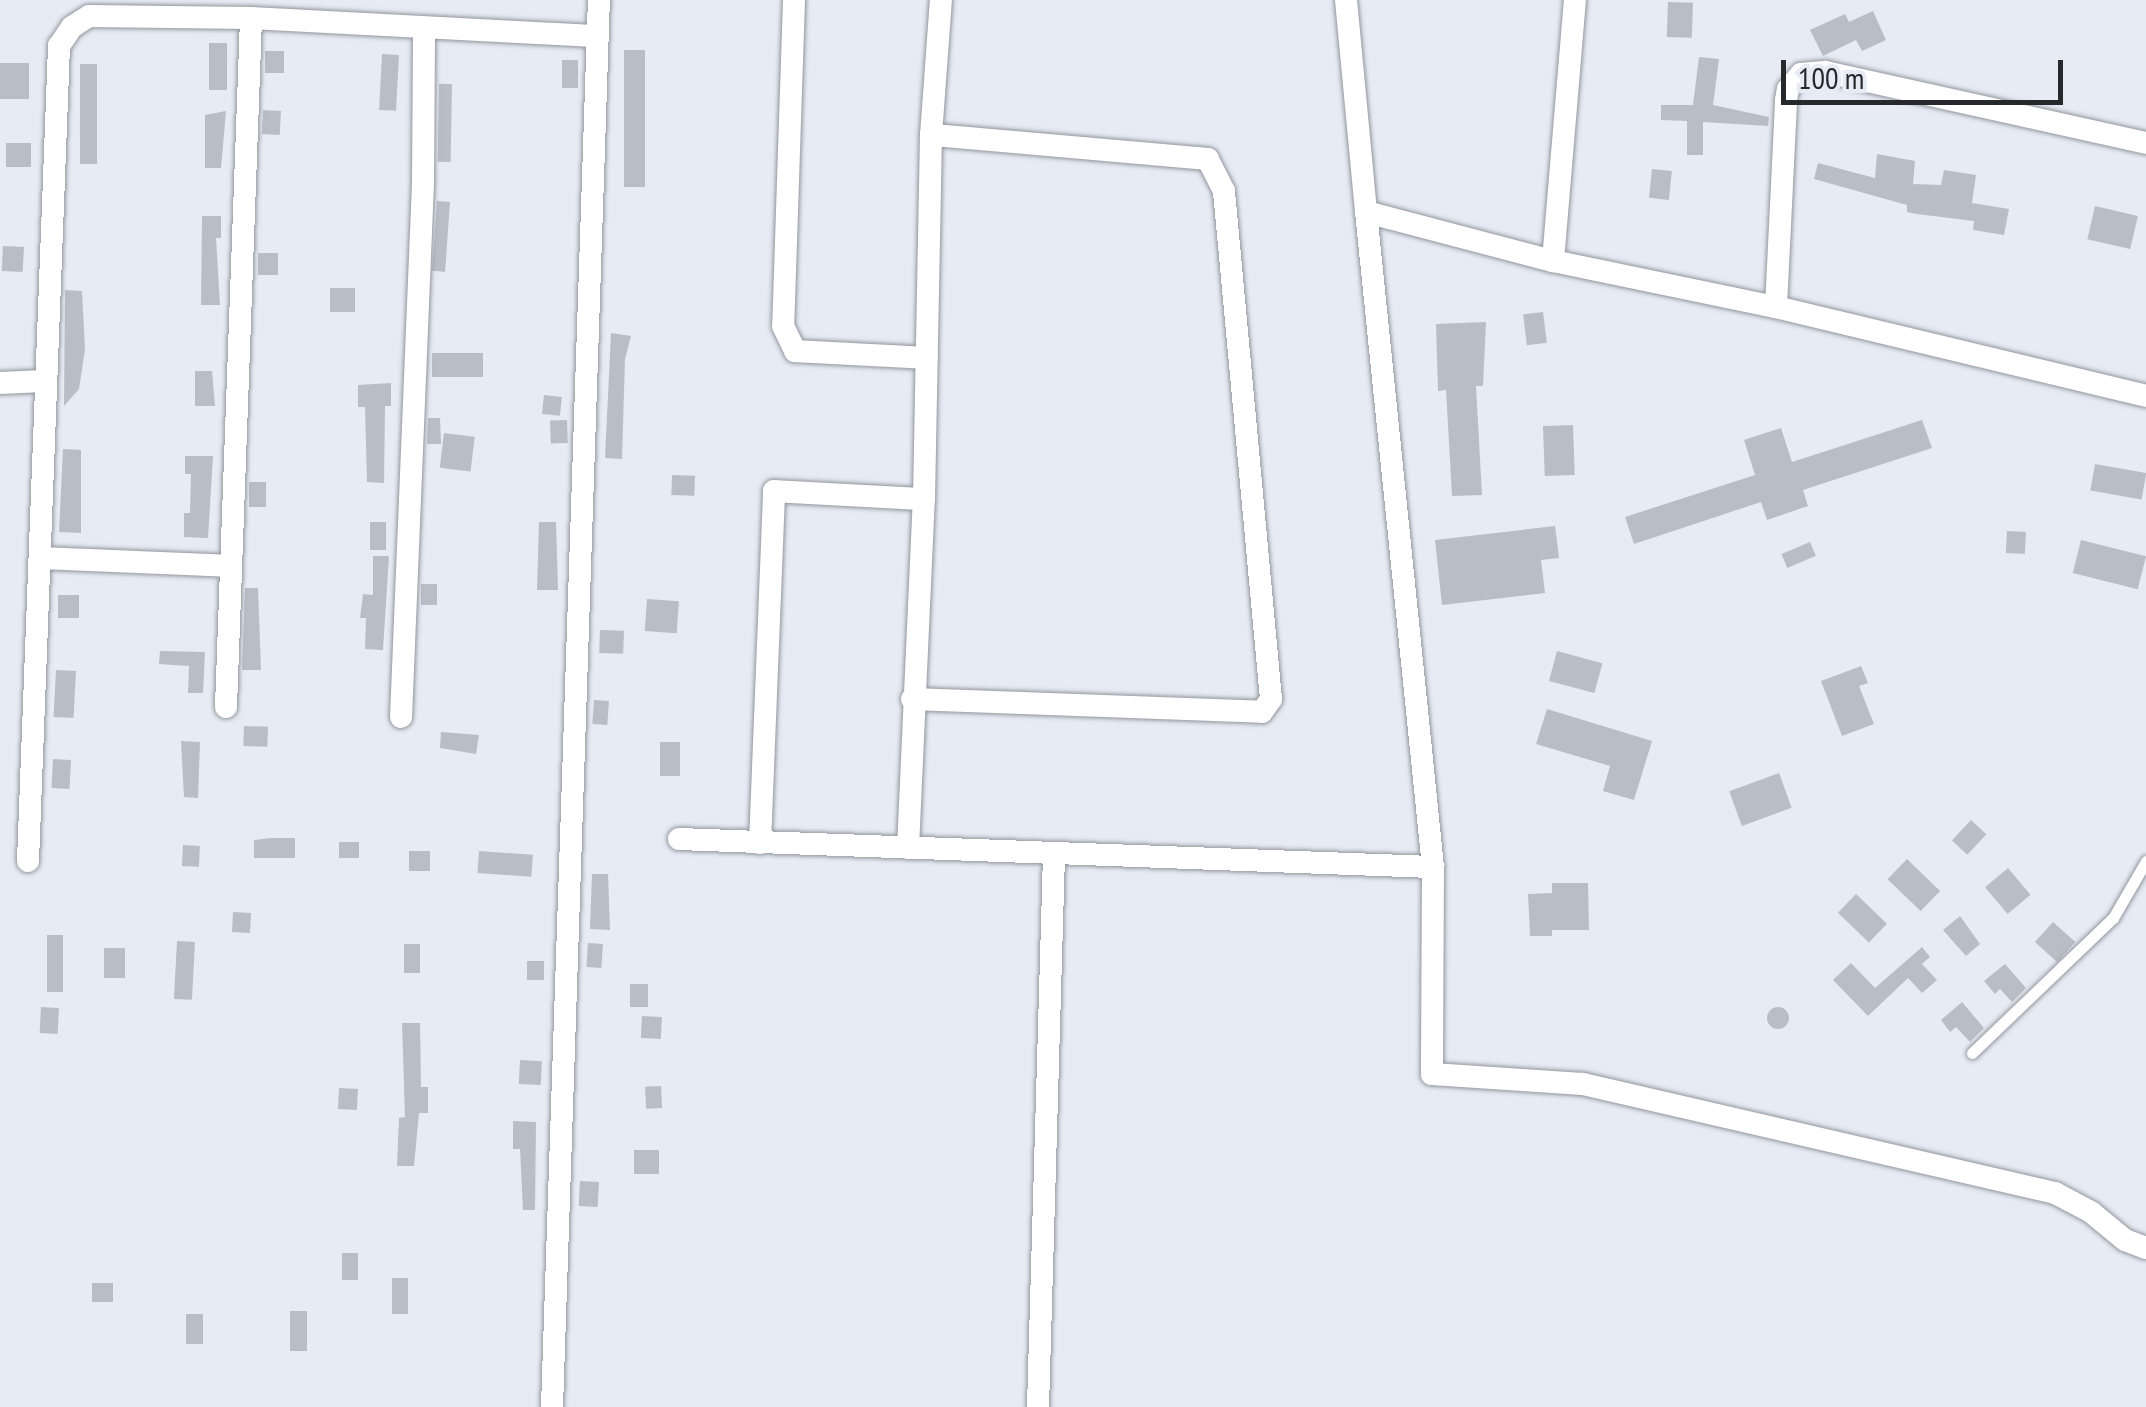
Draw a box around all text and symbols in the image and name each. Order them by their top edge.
scale bar [1786,40,2068,102]
text: 100 m [1798,58,1864,97]

